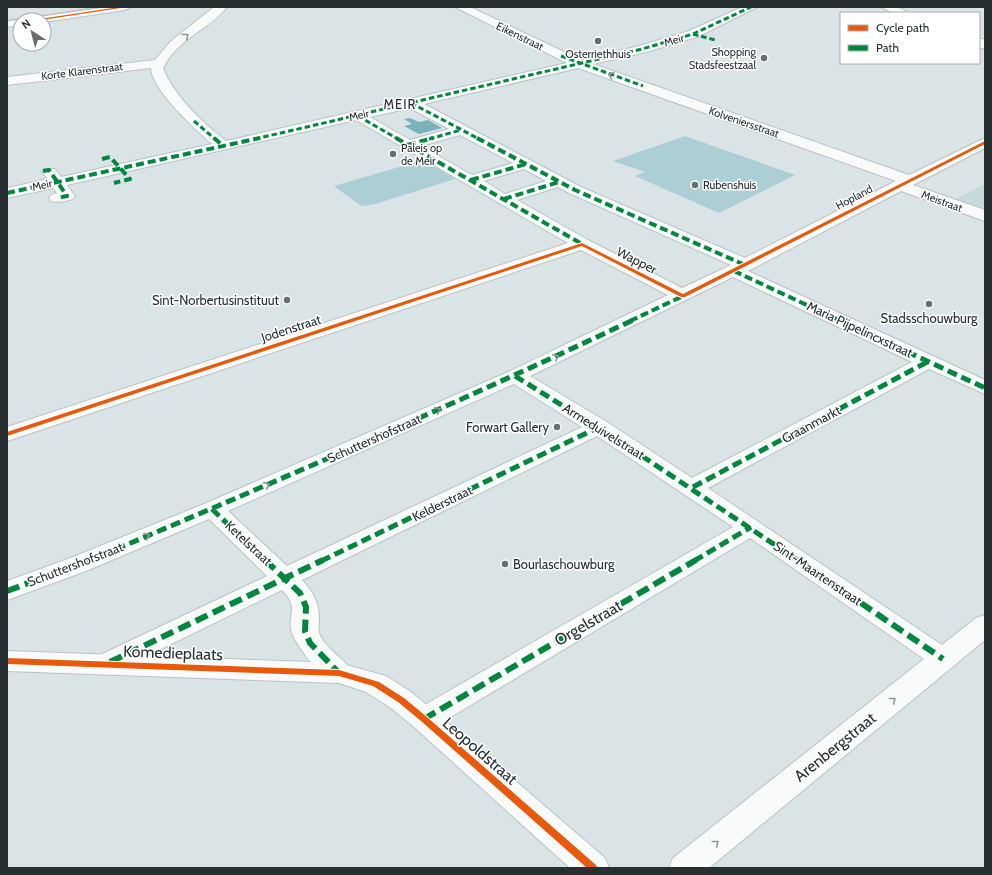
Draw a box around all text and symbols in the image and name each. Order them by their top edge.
north arrow [12,12,52,52]
legend [840,12,980,64]
text: N [19,16,33,32]
street label: Eikenstraat [494,19,546,54]
text: Cycle path [876,20,929,35]
street label: Meir [662,30,686,50]
one-way arrow [181,34,188,41]
marker: Osterriethhuis [593,36,603,46]
text: Path [876,40,899,55]
place label: Shopping Stadsfeestzaal [689,45,757,72]
place label: Osterriethhuis [565,47,631,61]
marker: Shopping Stadsfeestzaal [759,53,769,63]
street label: Korte Klarenstraat [40,59,124,83]
one-way arrow [608,71,615,80]
district label: MEIR [384,96,416,112]
street label: Kolveniersstraat [707,103,781,141]
street label: Meir [348,106,371,124]
place label: Paleis op de Meir [401,141,442,168]
marker: Paleis op de Meir [388,149,398,159]
street label: Meir [31,176,54,194]
place label: Rubenshuis [703,178,757,192]
marker: Rubenshuis [690,180,700,190]
street label: Hopland [833,181,875,213]
street label: Meistraat [920,187,965,215]
street label: Wapper [614,243,661,277]
place label: Sint-Norbertusinstituut [152,292,280,308]
marker: Sint-Norbertusinstituut [282,295,292,305]
street label: Maria Pijpelincxstraat [804,297,916,362]
marker: Stadsschouwburg [924,299,934,309]
place label: Stadsschouwburg [881,310,978,326]
street label: Jodenstraat [258,311,324,345]
one-way arrow [552,354,559,362]
street label: Armeduivelstraat [560,399,648,463]
street label: Graanmarkt [779,402,844,446]
one-way arrow [434,407,441,415]
street label: Schuttershofstraat [325,410,424,466]
place label: Forwart Gallery [466,419,549,435]
marker: Forwart Gallery [552,422,562,432]
one-way arrow [263,481,270,489]
street label: Kelderstraat [409,481,475,524]
street label: Ketelstraat [222,517,276,569]
one-way arrow [144,532,151,540]
street label: Schuttershofstraat [25,538,126,590]
street label: Sint-Maartenstraat [771,538,866,609]
place label: Bourlaschouwburg [513,556,615,572]
marker: Bourlaschouwburg [500,559,510,569]
street label: Orgelstraat [551,596,626,650]
street label: Komedieplaats [123,642,224,664]
one-way arrow [888,698,895,705]
street label: Arenbergstraat [790,708,880,786]
street label: Leopoldstraat [439,713,522,789]
one-way arrow [711,841,718,848]

